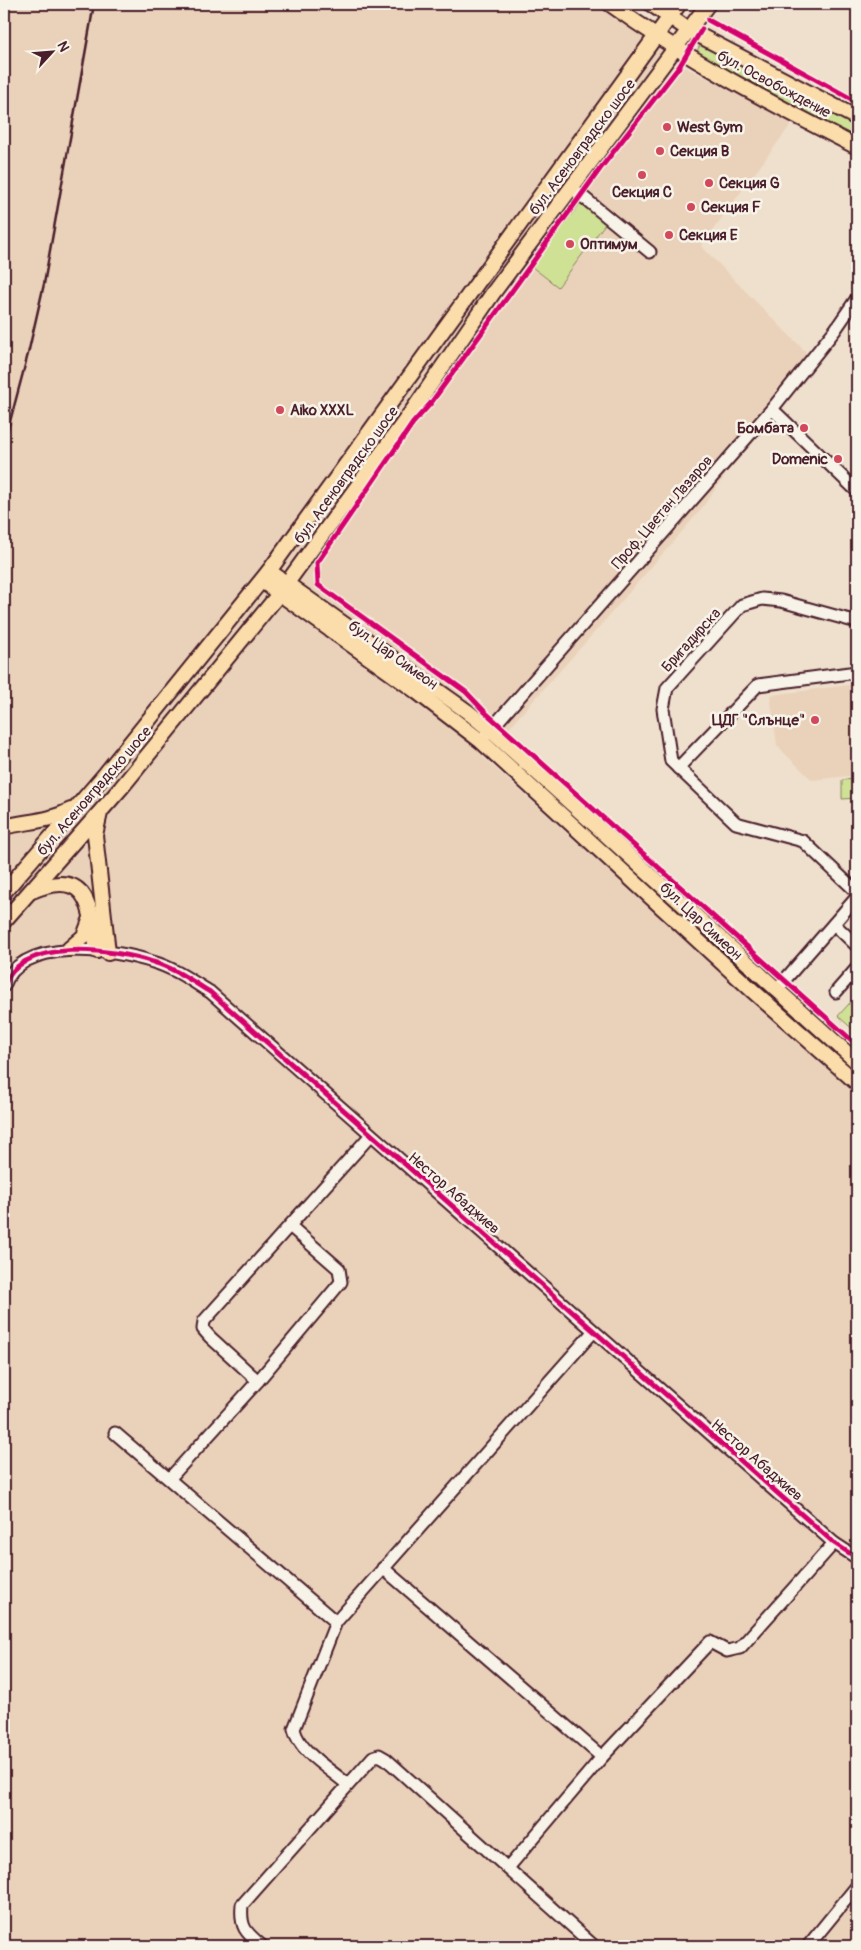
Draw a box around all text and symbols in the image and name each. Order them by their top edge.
north arrow [28,28,78,78]
text: N [54,39,73,55]
street label: бул. Освобождение [714,46,834,123]
street label: бул. Асеновградско шосе [525,75,640,219]
place label: West Gym [677,118,743,137]
marker: West Gym [661,121,673,133]
place label: Секция B [670,142,730,161]
marker: Секция B [654,145,666,157]
marker: Секция C [636,169,648,181]
place label: Секция G [719,174,780,193]
marker: Секция G [703,177,715,189]
place label: Секция C [612,183,672,202]
place label: Секция F [701,198,761,217]
marker: Секция F [685,201,697,213]
place label: Секция E [679,226,738,245]
marker: Секция E [663,229,675,241]
place label: Оптимум [580,235,638,254]
marker: Оптимум [564,238,576,250]
place label: Aiko XXXL [290,401,354,420]
street label: бул. Асеновградско шосе [290,402,403,548]
marker: Aiko XXXL [274,404,286,416]
place label: Бомбата [737,419,794,438]
marker: Бомбата [798,422,810,434]
place label: Domenic [772,450,828,469]
street label: Проф. Цветан Лазаров [608,452,717,573]
marker: Domenic [832,453,844,465]
street label: Бригадирска [658,604,725,676]
street label: бул. Цар Симеон [344,617,441,694]
place label: ЦДГ "Слънце" [712,711,805,730]
marker: ЦДГ "Слънце" [809,714,821,726]
street label: бул. Асеновградско шосе [33,722,156,860]
street label: бул. Цар Симеон [655,878,746,965]
street label: Нестор Абаджиев [404,1148,503,1238]
street label: Нестор Абаджиев [707,1415,806,1505]

